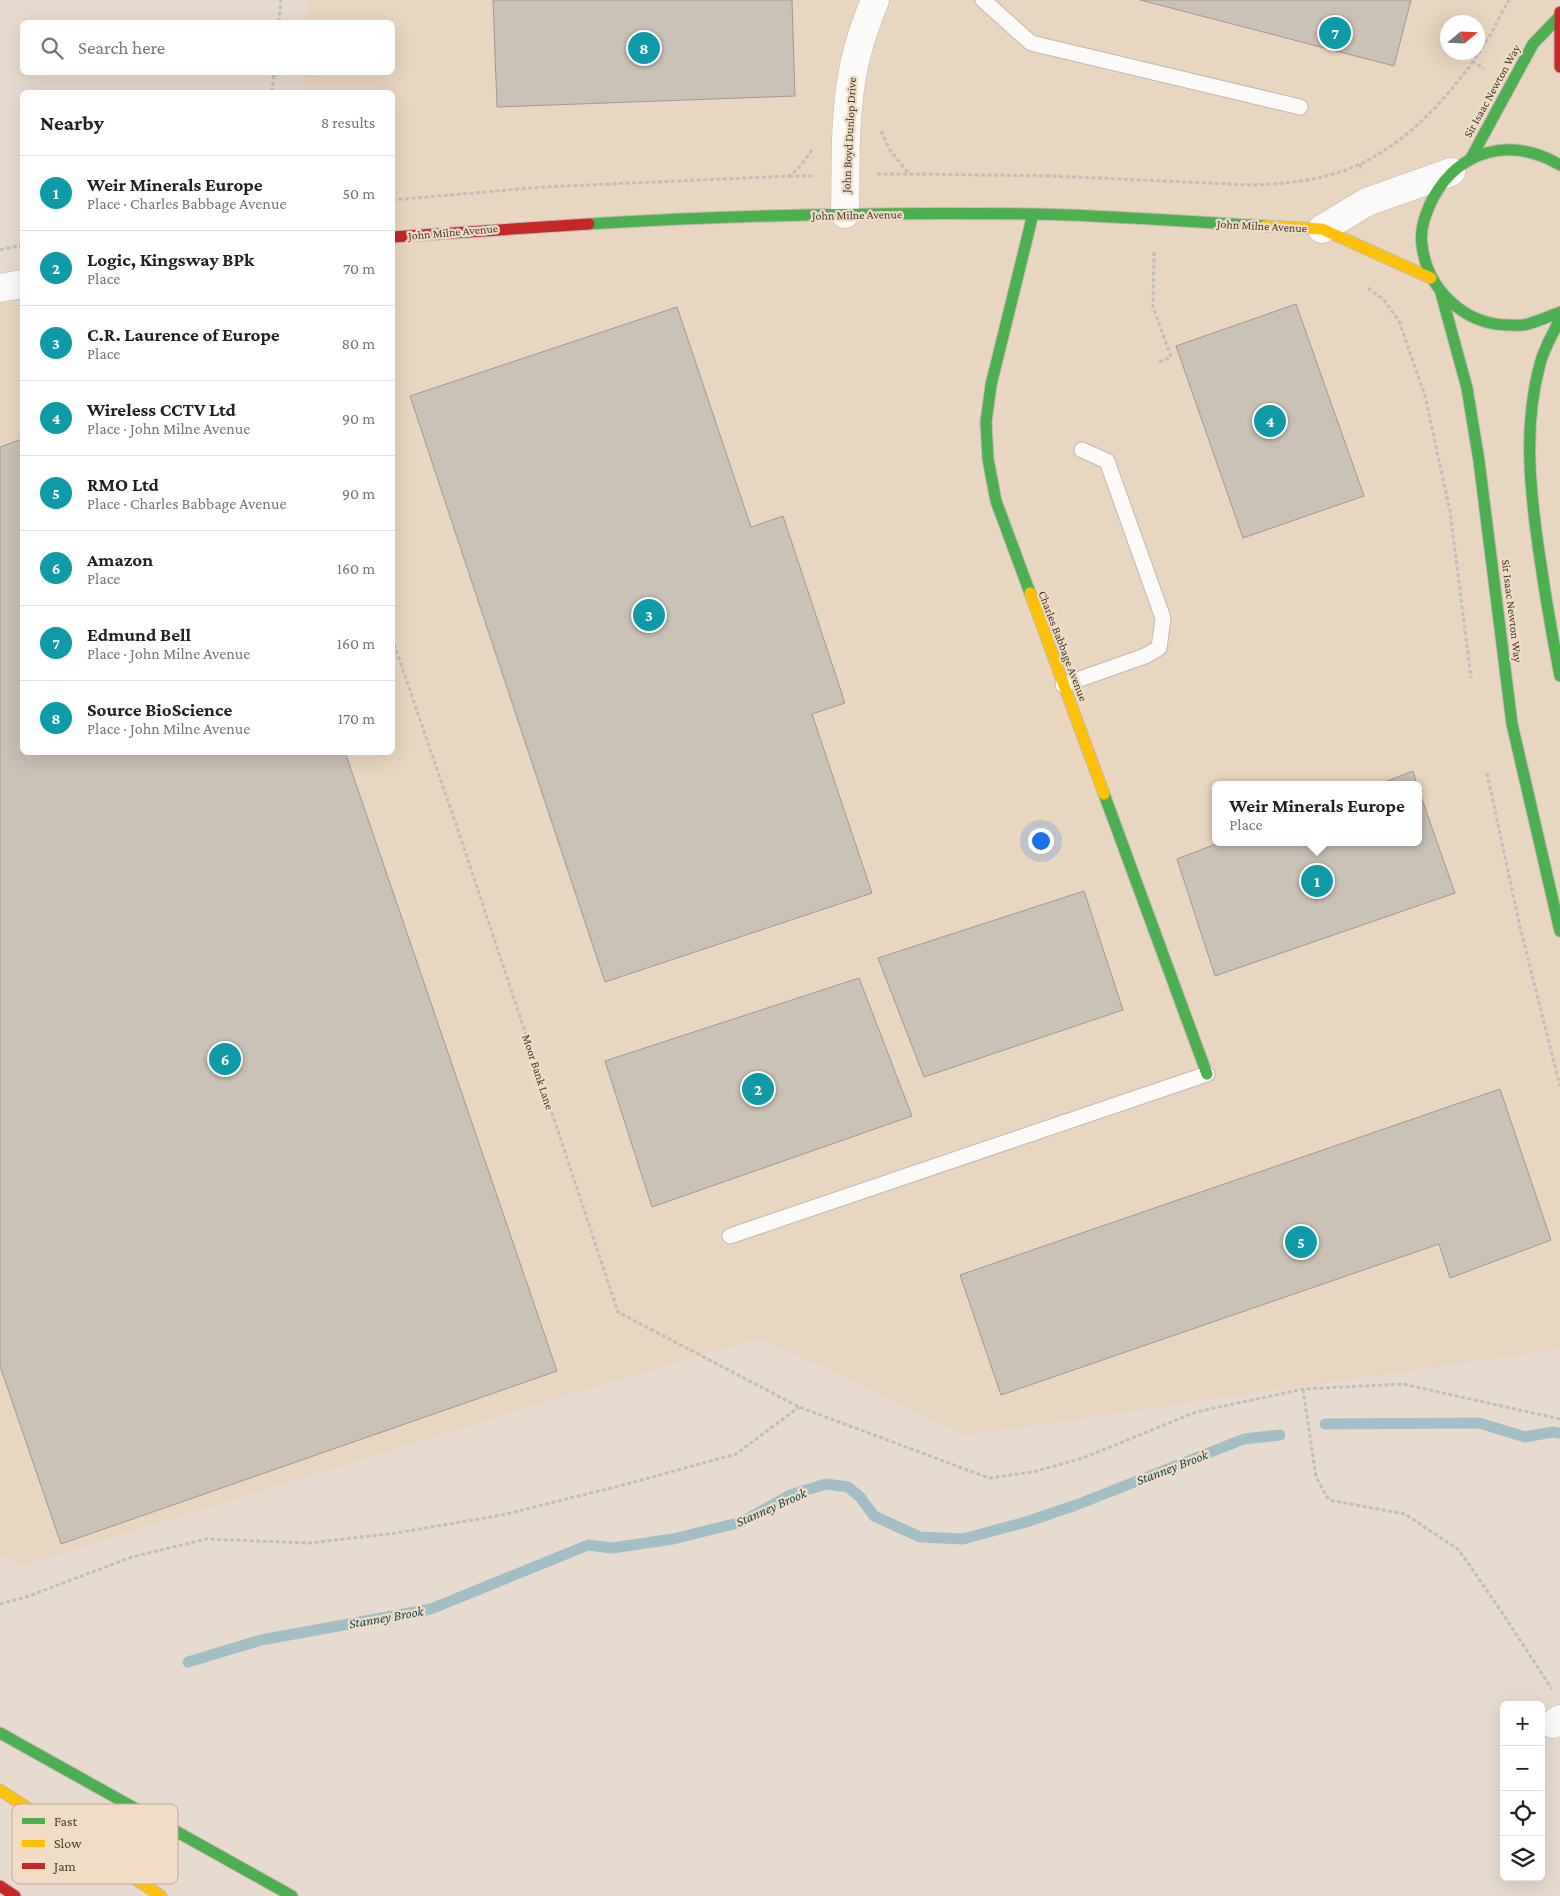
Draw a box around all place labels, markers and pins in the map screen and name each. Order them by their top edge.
pin: 7 [1319,14,1351,52]
pin: 8 [628,29,660,67]
pin: 4 [1254,402,1286,440]
pin: 3 [633,596,665,634]
pin: 1 [1301,862,1333,900]
pin: 6 [209,1040,241,1078]
pin: 2 [742,1070,774,1108]
pin: 5 [1285,1223,1317,1261]

